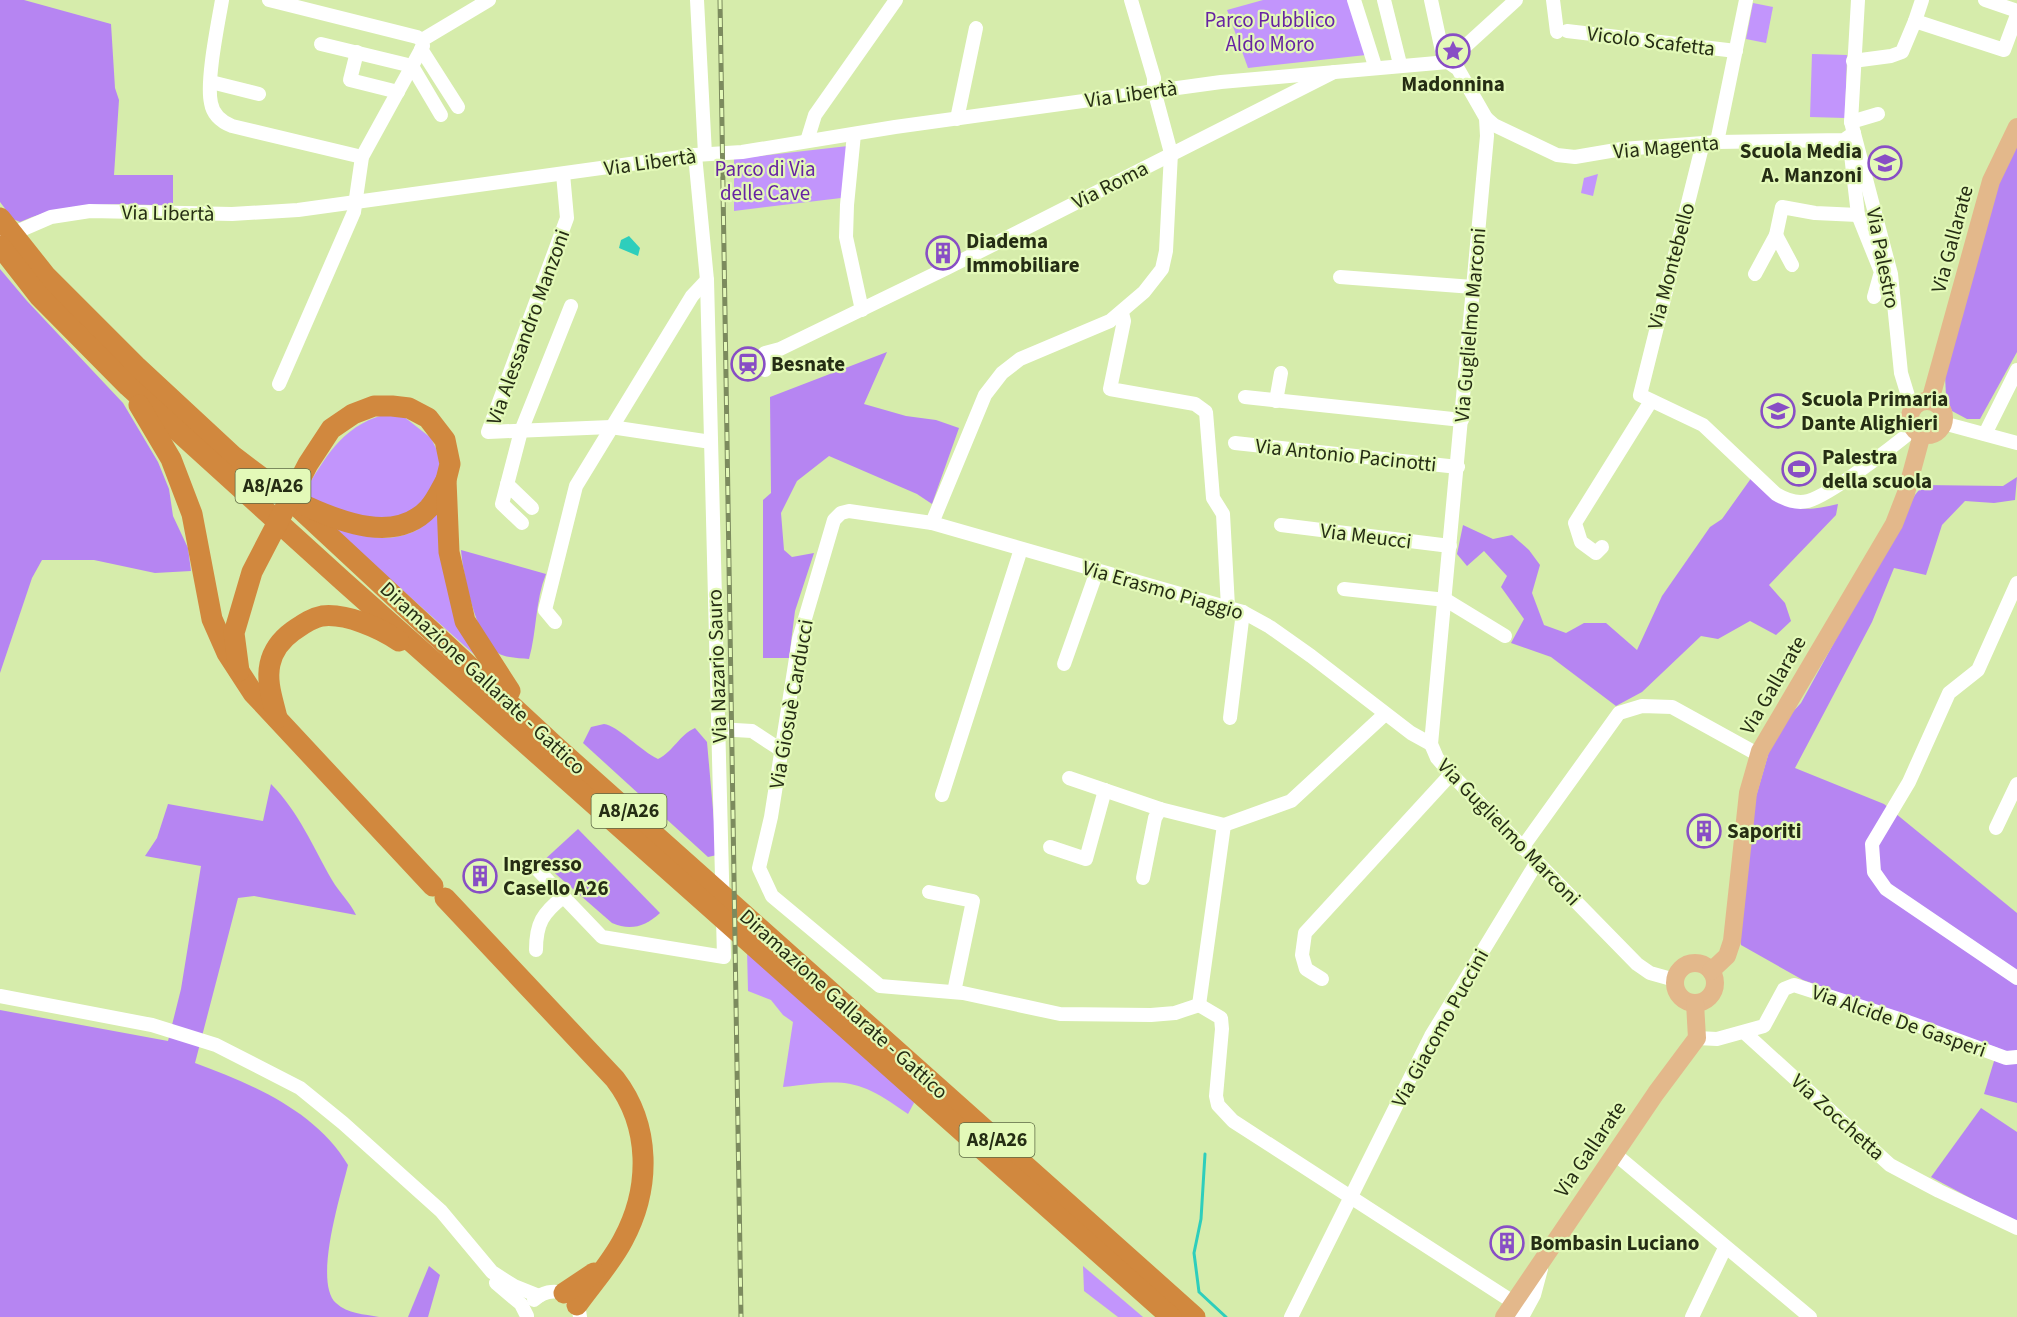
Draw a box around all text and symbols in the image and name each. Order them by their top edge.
park label: Parco Pubblico Aldo Moro [1205,5,1335,59]
street label: Vicolo Scafetta [1585,18,1717,64]
place icon: Madonnina [1435,33,1471,69]
place label: Madonnina [1401,69,1505,99]
street label: Via Libertà [1083,73,1179,115]
street label: Via Magenta [1612,127,1720,167]
place label: Scuola Media A. Manzoni [1740,136,1862,190]
street label: Via Libertà [602,141,698,183]
school or university icon: Scuola Media A. Manzoni [1867,145,1903,181]
street label: Via Roma [1067,153,1153,217]
park label: Parco di Via delle Cave [715,154,815,208]
street label: Via Gallarate [1923,182,1981,296]
street label: Via Libertà [121,197,215,229]
street label: Via Montebello [1640,199,1702,333]
street label: Via Palestro [1859,205,1907,311]
street label: Via Alessandro Manzoni [479,225,577,429]
place label: Diadema Immobiliare [966,226,1080,280]
street label: Via Guglielmo Marconi [1447,227,1493,423]
building icon: Diadema Immobiliare [925,235,961,271]
station icon: Besnate [730,346,766,382]
place label: Besnate [771,349,845,379]
place label: Scuola Primaria Dante Alighieri [1801,384,1948,438]
school or university icon: Scuola Primaria Dante Alighieri [1760,393,1796,429]
street label: Via Antonio Pacinotti [1254,431,1438,479]
place label: Palestra della scuola [1822,442,1932,496]
sports icon: Palestra della scuola [1781,451,1817,487]
road number: A8/A26 [236,469,310,503]
street label: Via Meucci [1319,516,1413,556]
street label: Via Erasmo Piaggio [1079,553,1247,627]
street label: Diramazione Gallarate - Gattico [373,574,593,782]
street label: Via Nazario Sauro [699,589,735,743]
street label: Via Giosuè Carducci [761,617,821,791]
street label: Via Gallarate [1733,630,1813,740]
street label: Via Guglielmo Marconi [1430,751,1588,913]
road number: A8/A26 [592,794,666,828]
building icon: Saporiti [1686,813,1722,849]
place label: Saporiti [1727,816,1801,846]
place label: Ingresso Casello A26 [503,849,609,903]
building icon: Ingresso Casello A26 [462,858,498,894]
street label: Diramazione Gallarate - Gattico [733,902,955,1106]
street label: Via Giacomo Puccini [1384,943,1496,1113]
street label: Via Alcide De Gasperi [1808,977,1990,1065]
street label: Via Zocchetta [1784,1067,1892,1167]
street label: Via Gallarate [1547,1095,1633,1203]
road number: A8/A26 [960,1123,1034,1157]
building icon: Bombasin Luciano [1489,1225,1525,1261]
place label: Bombasin Luciano [1530,1228,1700,1258]

